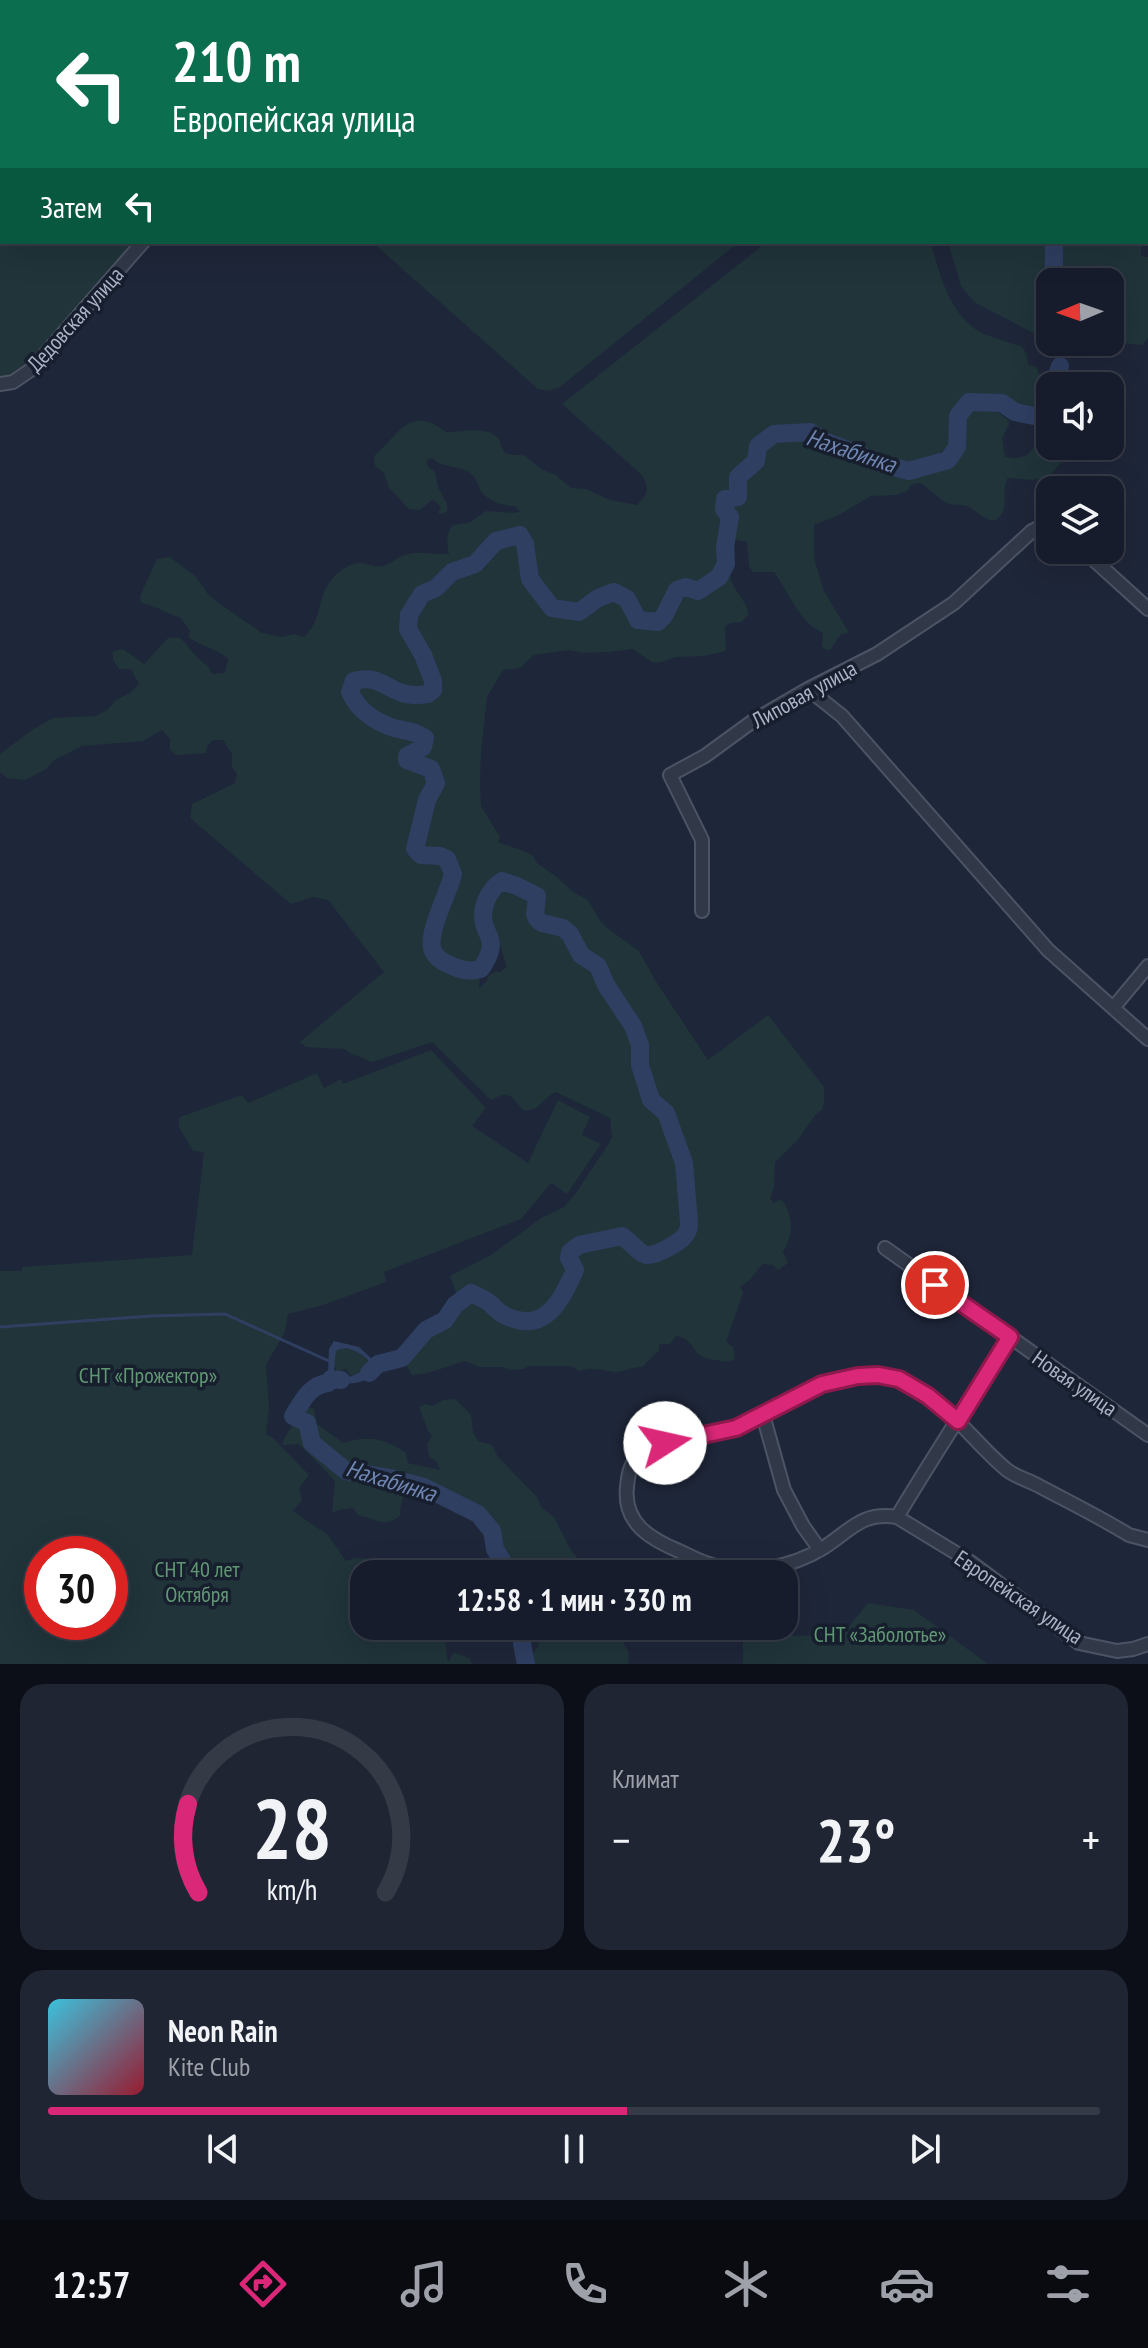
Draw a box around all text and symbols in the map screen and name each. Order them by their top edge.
text: 210 m [172,25,301,97]
icon: left [40,32,144,136]
text: Европейская улица [172,95,416,142]
icon: left [118,184,162,228]
text: Затем [40,187,102,226]
street label: Дедовская улица [21,261,129,377]
north arrow [1036,268,1124,356]
map controls [1036,268,1124,564]
button: sound [1036,372,1124,460]
water label: Нахабинка [803,422,901,480]
button: layers [1036,476,1124,564]
street label: Липовая улица [746,654,861,735]
pin [901,1251,969,1319]
icon: arrive [913,1263,957,1307]
street label: Новая улица [1027,1344,1123,1422]
park label: СНТ «Прожектор» [79,1361,217,1389]
position arrow [623,1401,707,1485]
water label: Нахабинка [343,1452,441,1509]
speed limit sign: 30 [24,1536,128,1640]
street label: Европейская улица [949,1544,1089,1650]
park label: СНТ 40 лет Октября [154,1555,241,1608]
text: 12:58 · 1 мин · 330 m [456,1580,692,1619]
park label: СНТ «Заболотье» [814,1620,946,1648]
text: Климат [612,1762,679,1795]
text: 28 [252,1774,332,1882]
text: 23° [816,1801,896,1879]
text: − [612,1811,630,1868]
text: + [1082,1811,1100,1868]
text: km/h [267,1871,317,1908]
text: Neon Rain [168,2011,278,2050]
text: Kite Club [168,2050,250,2083]
icon: previous [201,2127,245,2171]
icon: pause [552,2127,596,2171]
icon: next [903,2127,947,2171]
icon: directions [235,2256,291,2312]
icon: music [396,2256,452,2312]
icon: phone [557,2256,613,2312]
icon: climate [718,2256,774,2312]
icon: car [879,2256,935,2312]
icon: filters [1040,2256,1096,2312]
text: 12:57 [52,2261,130,2308]

